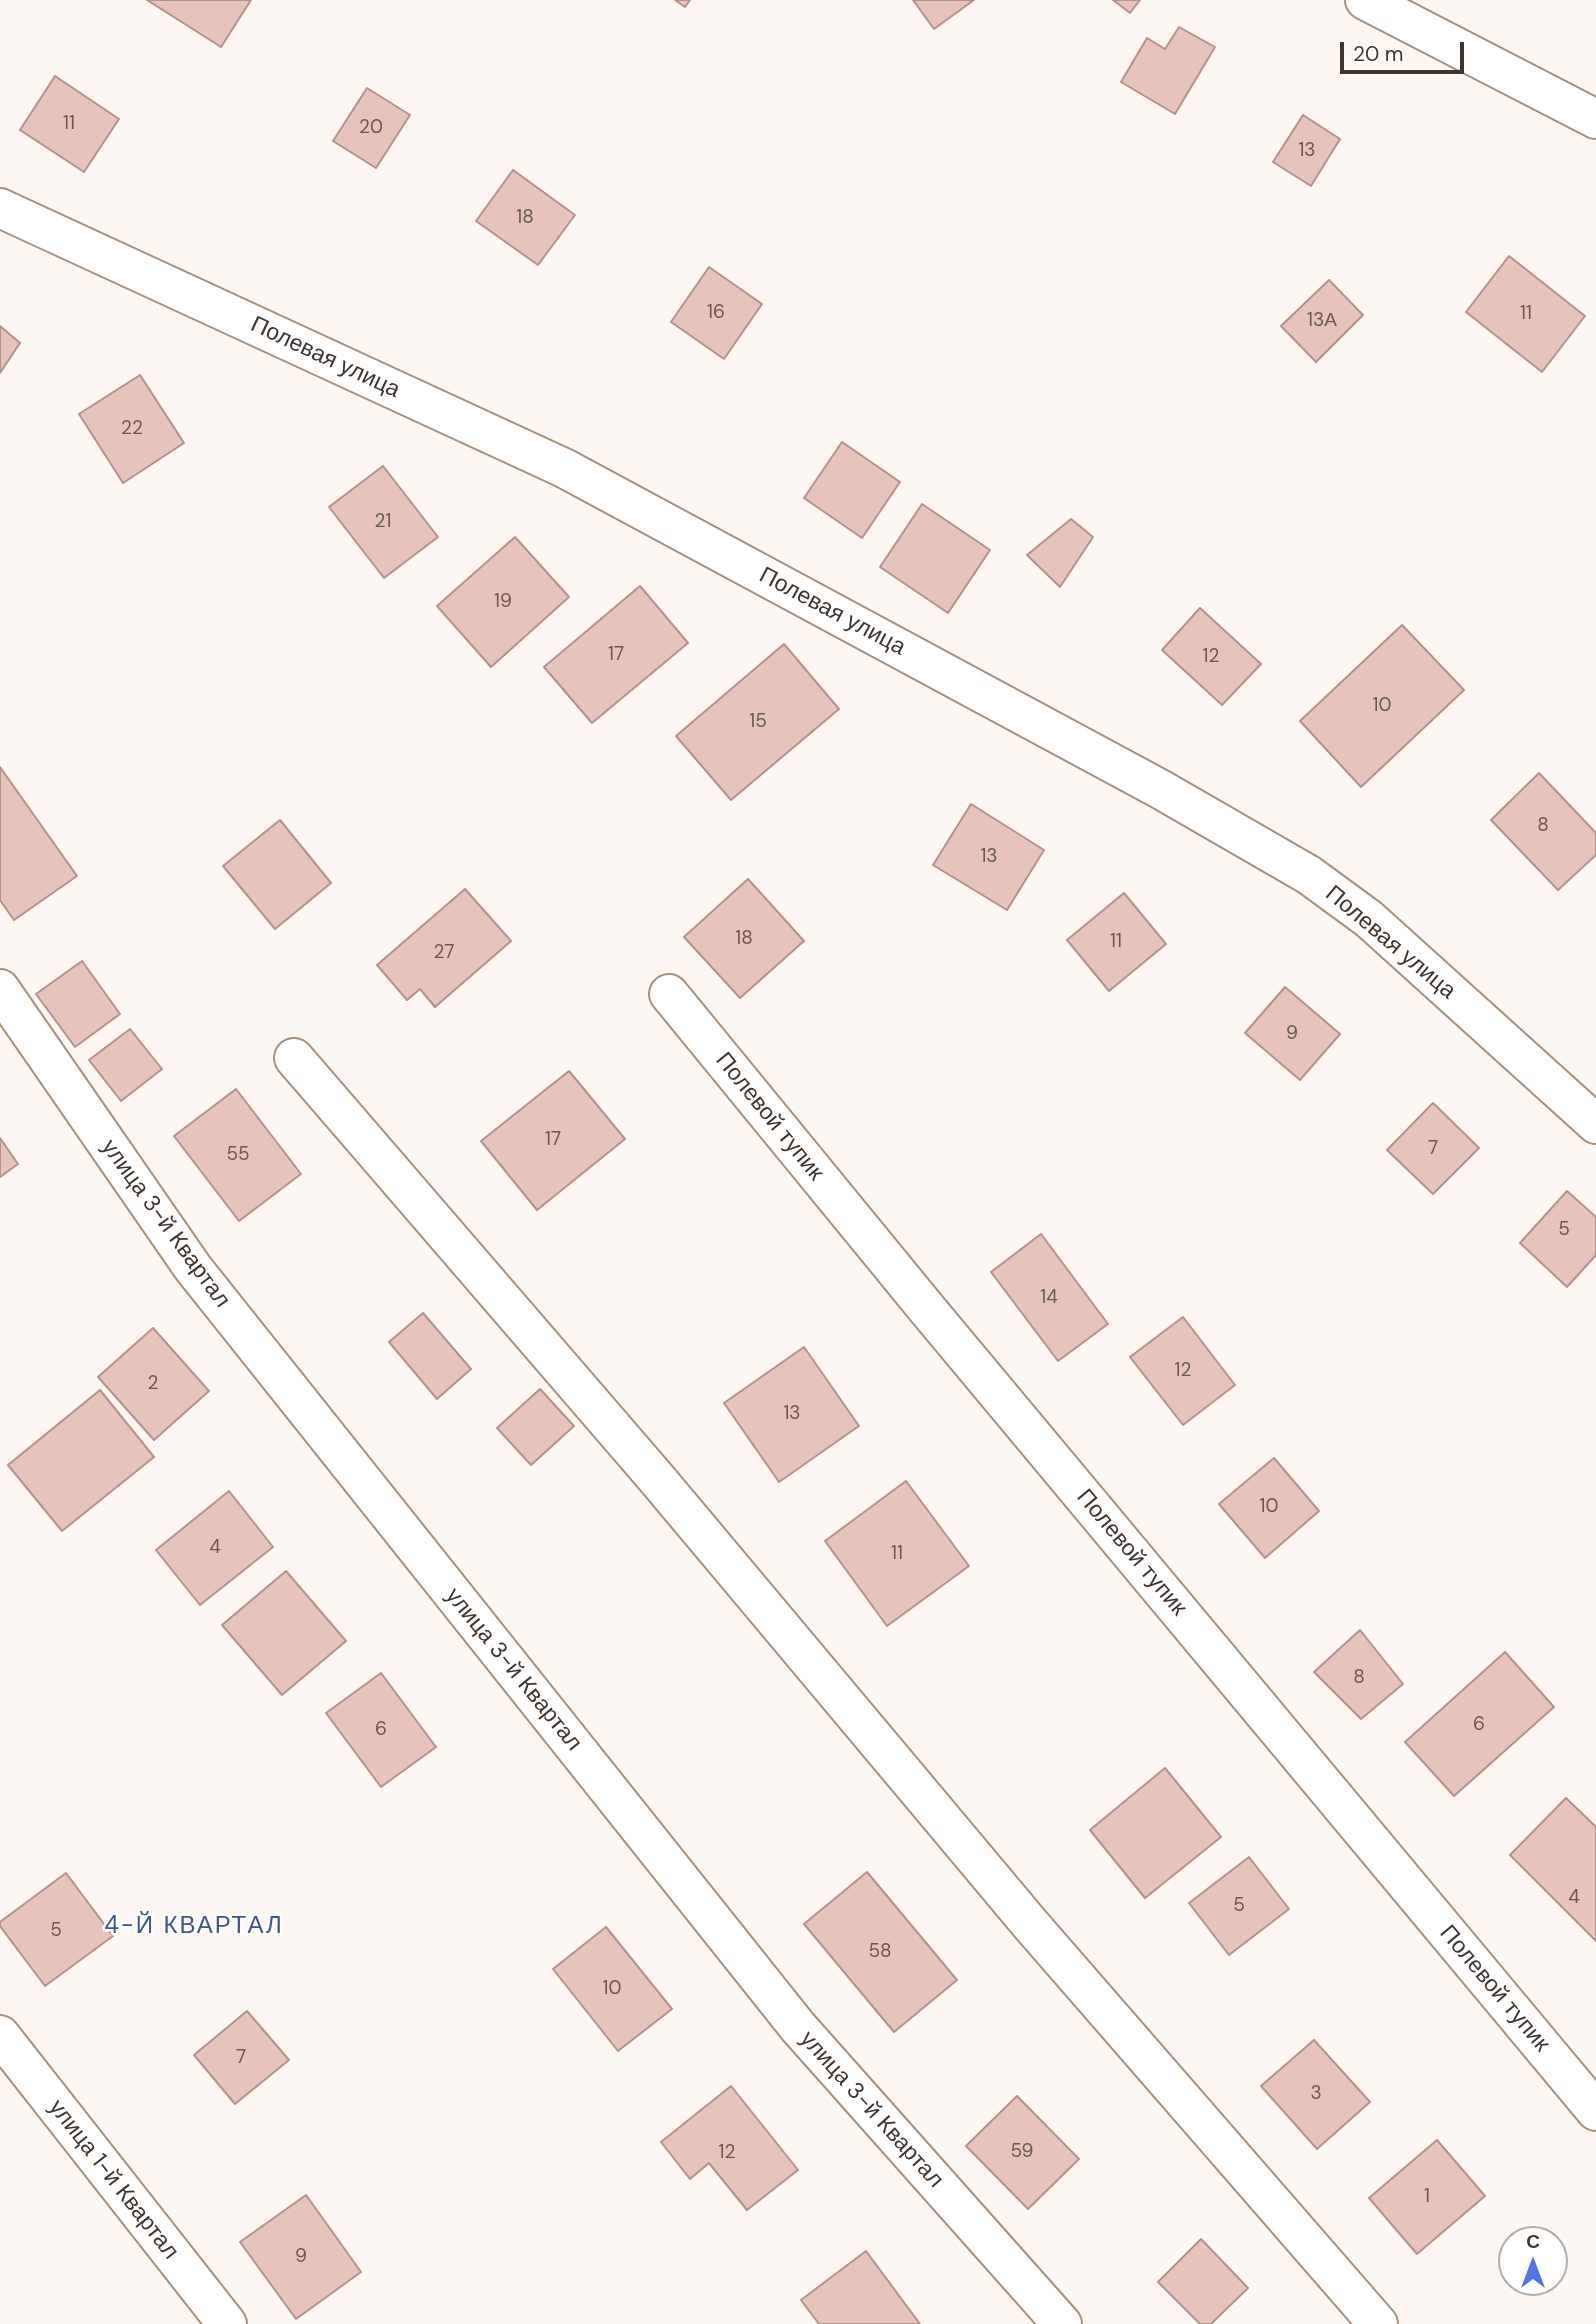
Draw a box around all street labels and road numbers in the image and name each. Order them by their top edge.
street label: Полевая улица [246,311,404,405]
street label: Полевая улица [754,562,910,662]
street label: Полевая улица [1319,880,1461,1006]
street label: Полевой тупик [709,1048,829,1186]
street label: улица 3-й Квартал [95,1134,235,1314]
street label: Полевой тупик [1070,1484,1192,1622]
street label: улица 3-й Квартал [439,1583,587,1757]
street label: Полевой тупик [1433,1920,1555,2058]
street label: улица 3-й Квартал [793,2026,949,2194]
street label: улица 1-й Квартал [42,2095,184,2265]

